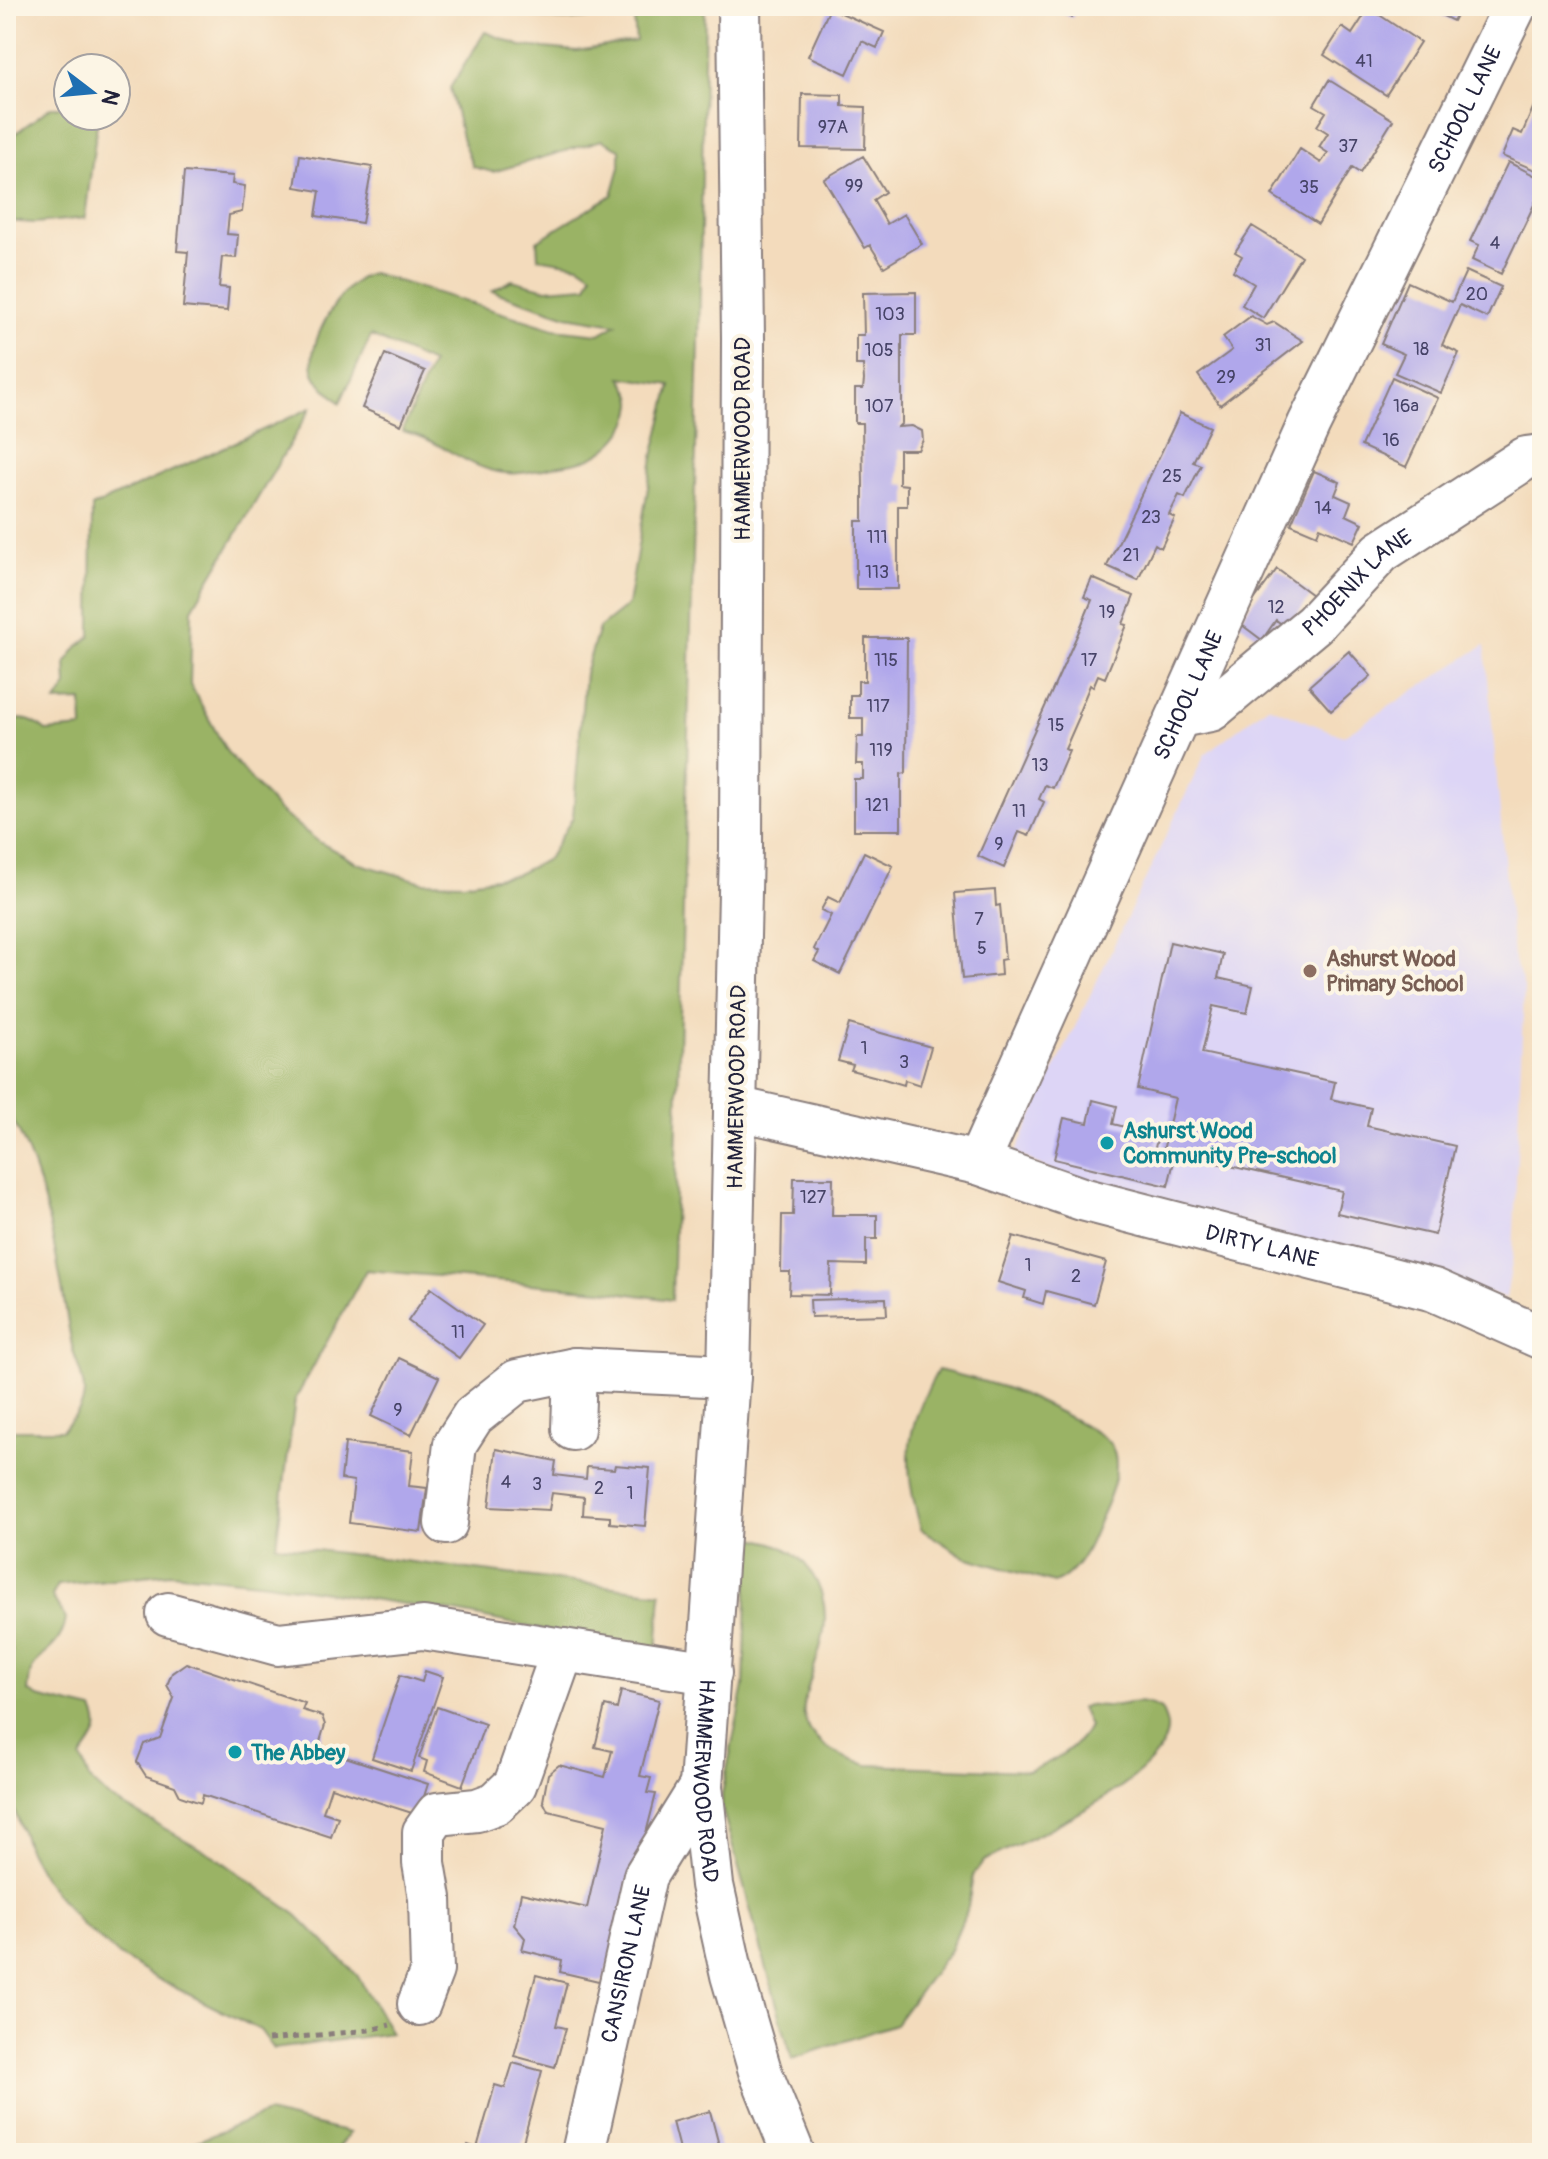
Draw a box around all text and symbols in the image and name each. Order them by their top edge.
street label: SCHOOL LANE [1422,41,1508,178]
house number: 41 [1355,50,1373,73]
north arrow [52,52,132,132]
text: N [95,86,126,108]
house number: 97A [818,116,849,139]
house number: 37 [1338,135,1358,158]
house number: 99 [845,175,863,198]
house number: 35 [1299,176,1319,199]
house number: 4 [1490,232,1501,255]
house number: 20 [1466,283,1488,306]
house number: 103 [875,303,905,326]
house number: 31 [1254,334,1272,357]
street label: HAMMERWOOD ROAD [729,337,757,541]
house number: 18 [1413,338,1429,361]
house number: 105 [864,339,894,362]
house number: 29 [1216,366,1236,389]
house number: 107 [865,395,894,418]
house number: 16a [1393,395,1419,418]
house number: 16 [1382,429,1400,452]
house number: 25 [1162,465,1182,488]
house number: 14 [1314,497,1332,520]
house number: 23 [1141,506,1161,529]
street label: PHOENIX LANE [1297,523,1417,643]
house number: 111 [866,526,888,549]
house number: 21 [1122,544,1140,567]
house number: 113 [865,561,889,584]
house number: 12 [1267,596,1285,619]
house number: 19 [1099,601,1115,624]
street label: SCHOOL LANE [1147,626,1230,764]
house number: 115 [874,649,898,672]
house number: 17 [1081,649,1098,672]
house number: 117 [866,695,890,718]
house number: 15 [1048,714,1064,737]
house number: 119 [869,739,893,762]
house number: 13 [1031,754,1049,777]
house number: 121 [865,794,889,817]
house number: 11 [1012,800,1026,823]
house number: 9 [994,833,1004,856]
house number: 7 [974,908,984,931]
house number: 5 [977,937,987,960]
place label: Ashurst Wood Primary School [1326,945,1464,998]
marker: Ashurst Wood Primary School [1301,962,1319,980]
street label: HAMMERWOOD ROAD [721,985,753,1189]
house number: 1 [860,1037,868,1060]
house number: 3 [899,1051,909,1074]
place label: Ashurst Wood Community Pre-school [1123,1117,1337,1170]
marker: Ashurst Wood Community Pre-school [1098,1134,1116,1152]
house number: 127 [800,1186,827,1209]
street label: DIRTY LANE [1202,1218,1321,1275]
house number: 1 [1024,1254,1032,1277]
house number: 2 [1071,1265,1081,1288]
house number: 11 [451,1321,465,1344]
house number: 9 [393,1399,403,1422]
house number: 4 [501,1471,512,1494]
house number: 3 [532,1473,542,1496]
house number: 2 [594,1477,604,1500]
house number: 1 [626,1482,634,1505]
street label: HAMMERWOOD ROAD [686,1678,725,1884]
place label: The Abbey [250,1739,346,1767]
marker: The Abbey [226,1743,244,1761]
street label: CANSIRON LANE [595,1882,658,2046]

